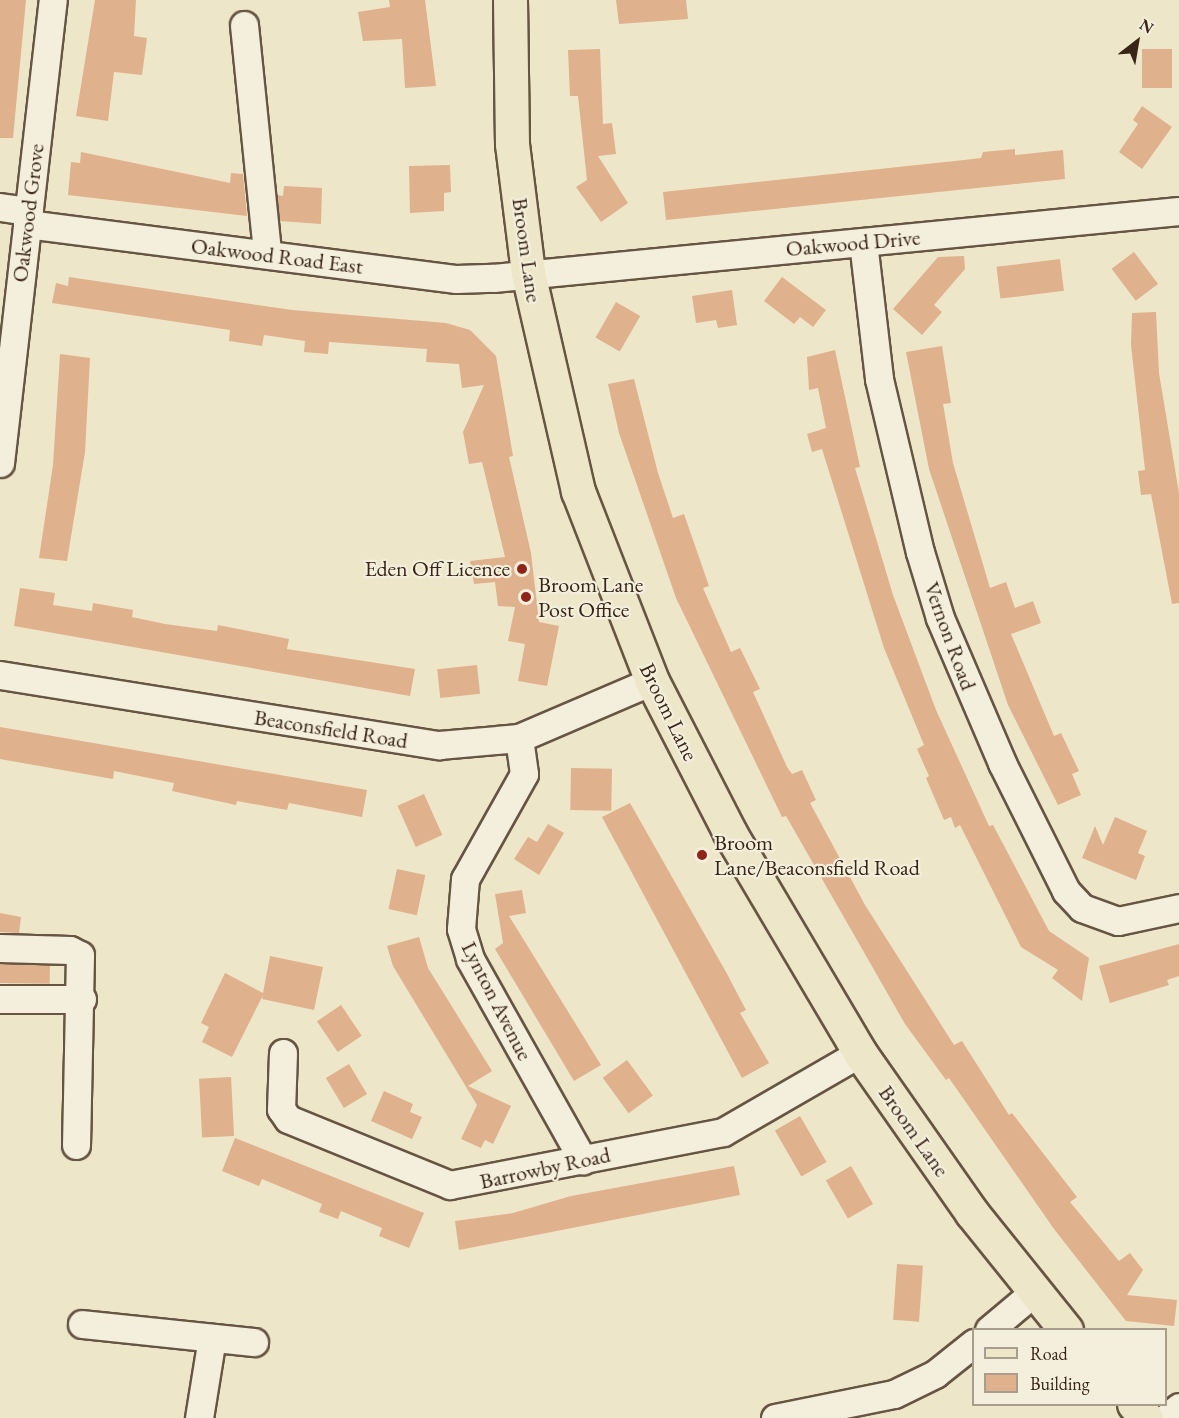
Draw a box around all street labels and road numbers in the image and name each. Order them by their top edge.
street label: Oakwood Grove [6,142,50,284]
street label: Broom Lane [507,196,547,304]
street label: Oakwood Drive [785,224,921,262]
street label: Oakwood Road East [190,232,364,280]
street label: Vernon Road [918,578,982,694]
street label: Broom Lane [634,659,704,765]
street label: Beaconsfield Road [252,704,410,754]
street label: Lynton Avenue [456,937,538,1065]
street label: Broom Lane [873,1080,955,1182]
street label: Barrowby Road [477,1141,613,1195]

